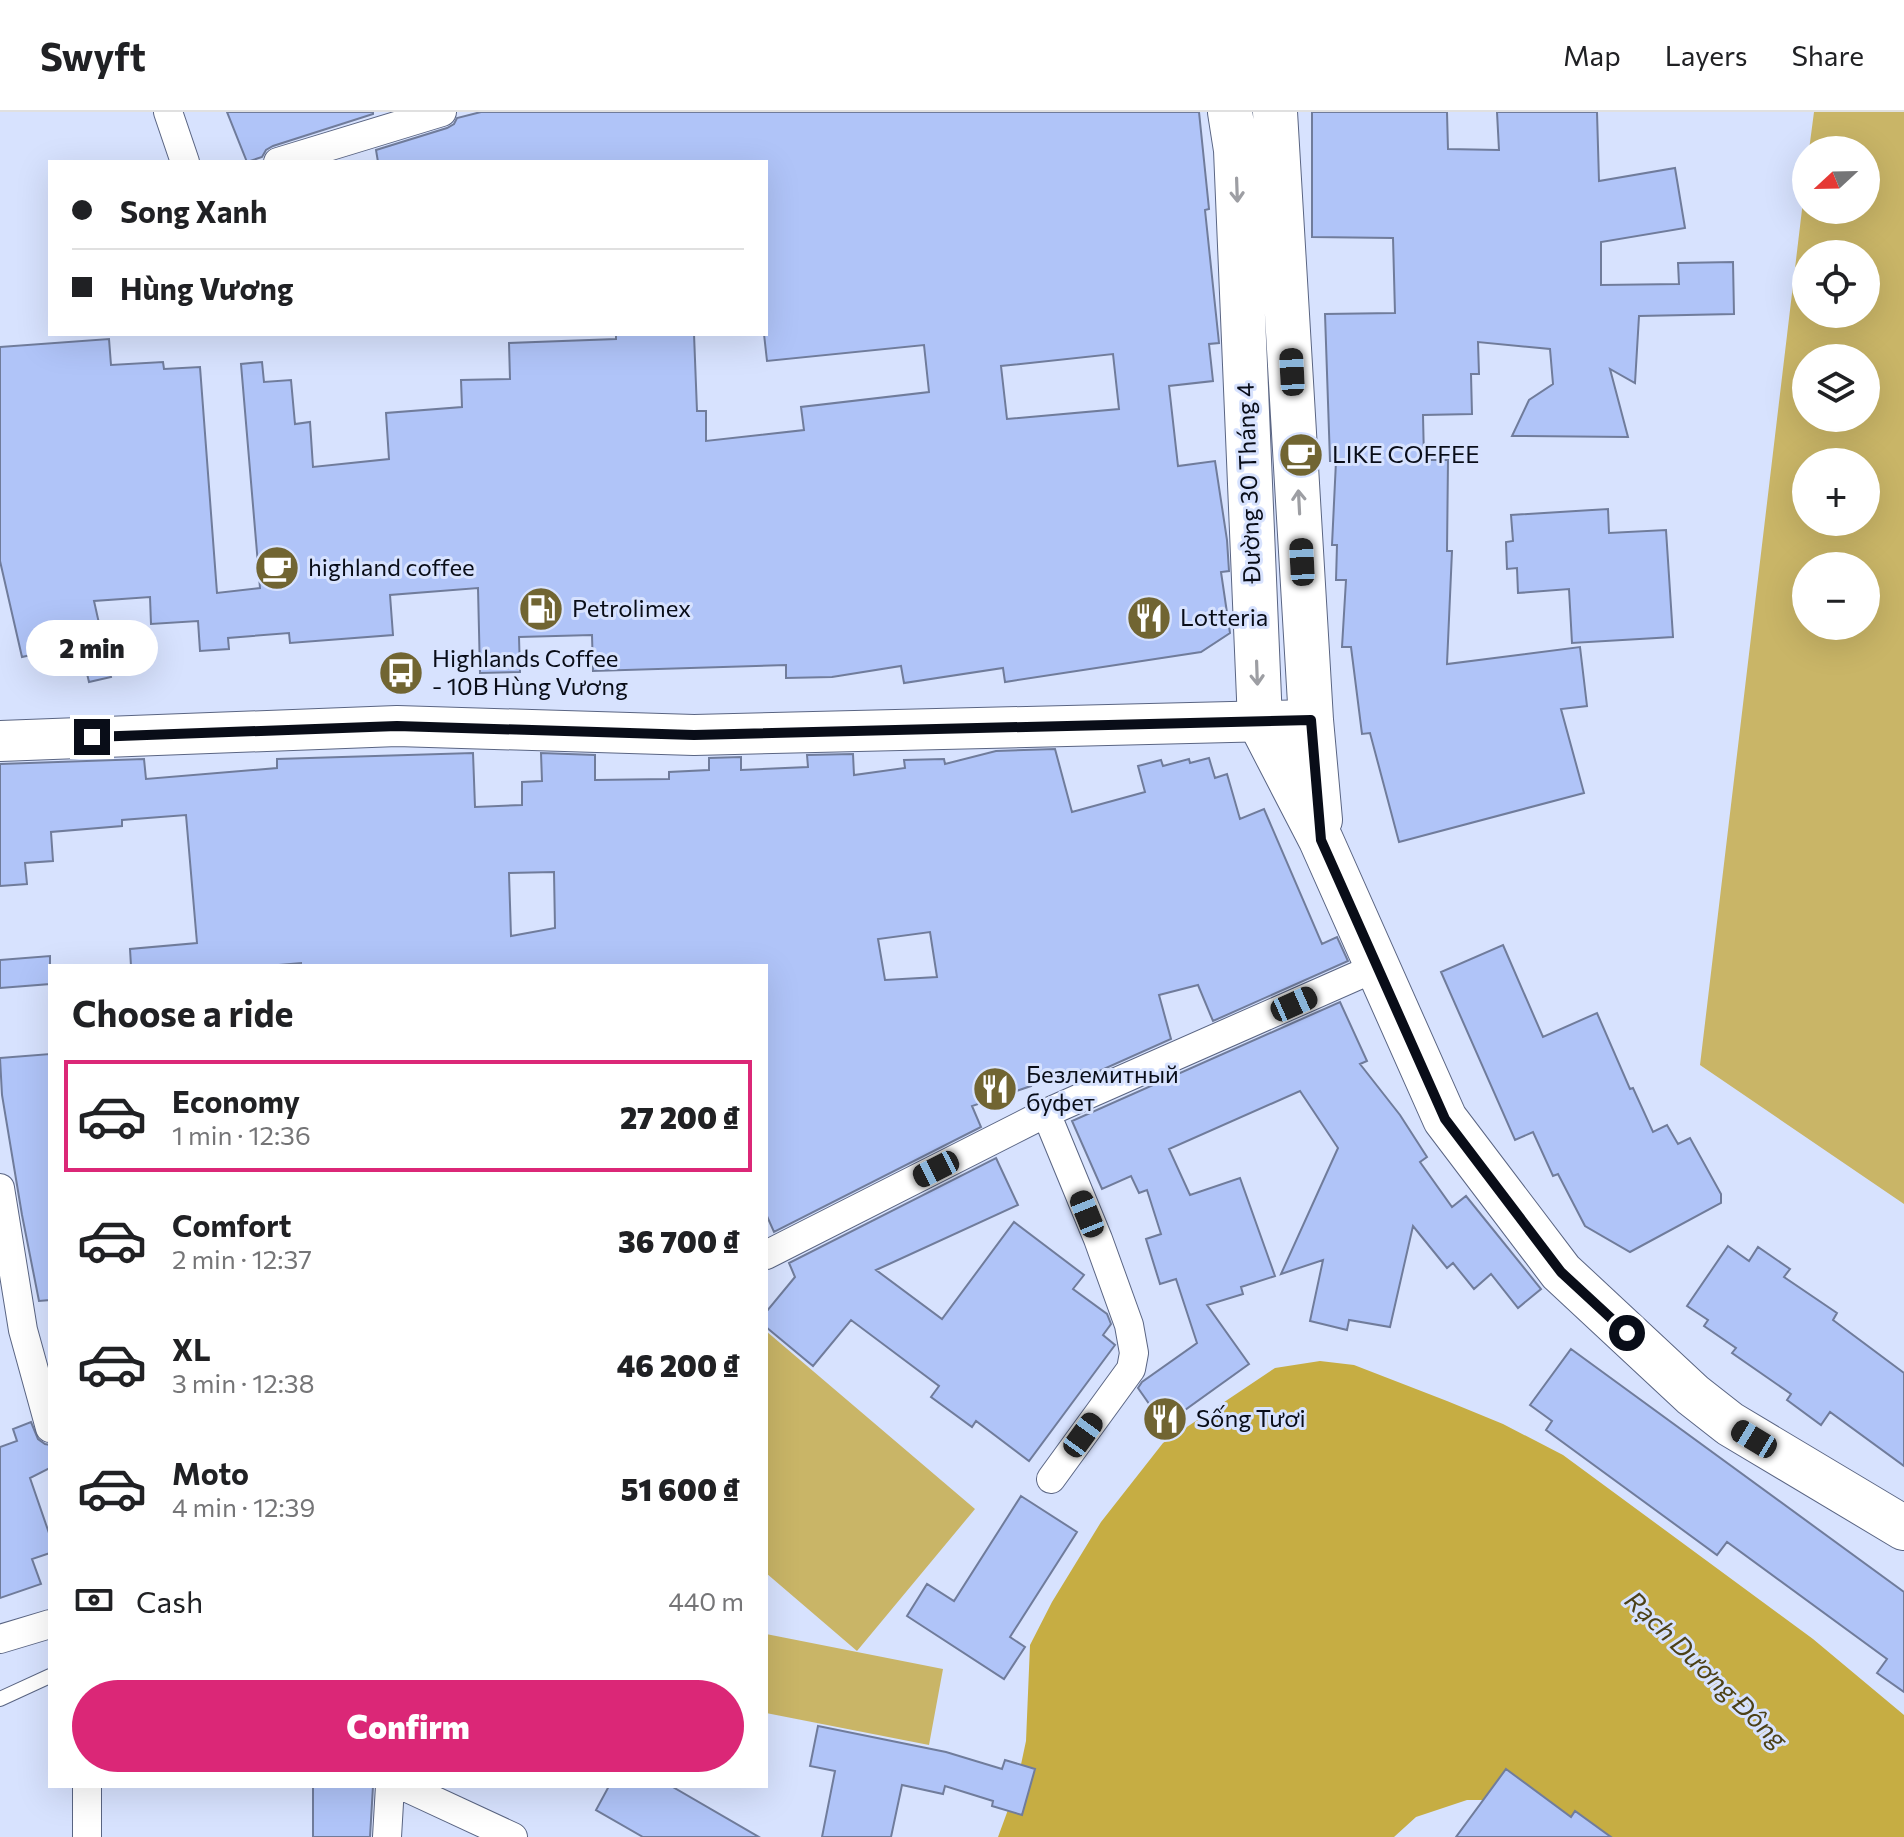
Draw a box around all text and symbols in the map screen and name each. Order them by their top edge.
text: Swyft [40,32,146,79]
text: Map [1563,38,1621,72]
text: Layers [1665,38,1747,72]
text: Share [1791,38,1864,72]
north arrow [1792,136,1880,224]
map controls [1792,136,1880,640]
one-way arrow [1229,176,1244,203]
text: Song Xanh [120,192,267,229]
button: locate [1792,240,1880,328]
text: Hùng Vương [120,269,293,306]
button: layers [1792,344,1880,432]
car [1279,347,1305,397]
street label: Đường 30 Tháng 4 [1230,382,1266,585]
cafe icon: LIKE COFFEE [1277,431,1325,479]
place label: LIKE COFFEE [1332,439,1479,468]
button: + [1792,448,1880,536]
one-way arrow [1291,489,1306,516]
car [1289,537,1315,587]
cafe icon: highland coffee [253,544,301,592]
place label: highland coffee [308,552,475,581]
button: − [1792,552,1880,640]
fuel station icon: Petrolimex [517,585,565,633]
place label: Petrolimex [572,593,691,622]
restaurant icon: Lotteria [1125,594,1173,642]
place label: Lotteria [1180,602,1268,631]
callout: 2 min [26,621,158,677]
text: 2 min [59,632,125,663]
place label: Highlands Coffee - 10B Hùng Vương [432,643,628,700]
bus stop icon: Highlands Coffee - 10B Hùng Vương [377,649,425,697]
one-way arrow [1250,659,1265,686]
route end [74,719,110,755]
car [1267,983,1321,1025]
text: Choose a ride [72,990,293,1034]
place label: Безлемитный буфет [1026,1059,1179,1116]
restaurant icon: Безлемитный буфет [971,1065,1019,1113]
icon: car [76,1080,148,1152]
text: Economy [172,1082,300,1119]
text: 27 200 ₫ [620,1098,740,1135]
text: 1 min · 12:36 [172,1119,311,1150]
car [909,1147,963,1191]
car [1067,1187,1107,1241]
icon: car [76,1204,148,1276]
text: Comfort [172,1206,291,1243]
text: 36 700 ₫ [618,1222,740,1259]
text: 2 min · 12:37 [172,1243,312,1274]
route start [1609,1315,1645,1351]
icon: car [76,1328,148,1400]
text: XL [172,1330,211,1367]
text: 46 200 ₫ [617,1346,740,1383]
text: 3 min · 12:38 [172,1367,314,1398]
restaurant icon: Sống Tươi [1141,1395,1189,1443]
place label: Sống Tươi [1196,1403,1306,1432]
car [1059,1409,1107,1461]
car [1727,1416,1781,1462]
icon: car [76,1452,148,1524]
text: Moto [172,1454,249,1491]
text: 51 600 ₫ [621,1470,740,1507]
text: 4 min · 12:39 [172,1491,315,1522]
icon: cash [72,1578,116,1622]
text: Cash [136,1582,203,1619]
water label: Rạch Dương Đông [1620,1584,1795,1755]
text: 440 m [668,1585,744,1616]
button: Confirm [72,1680,744,1772]

